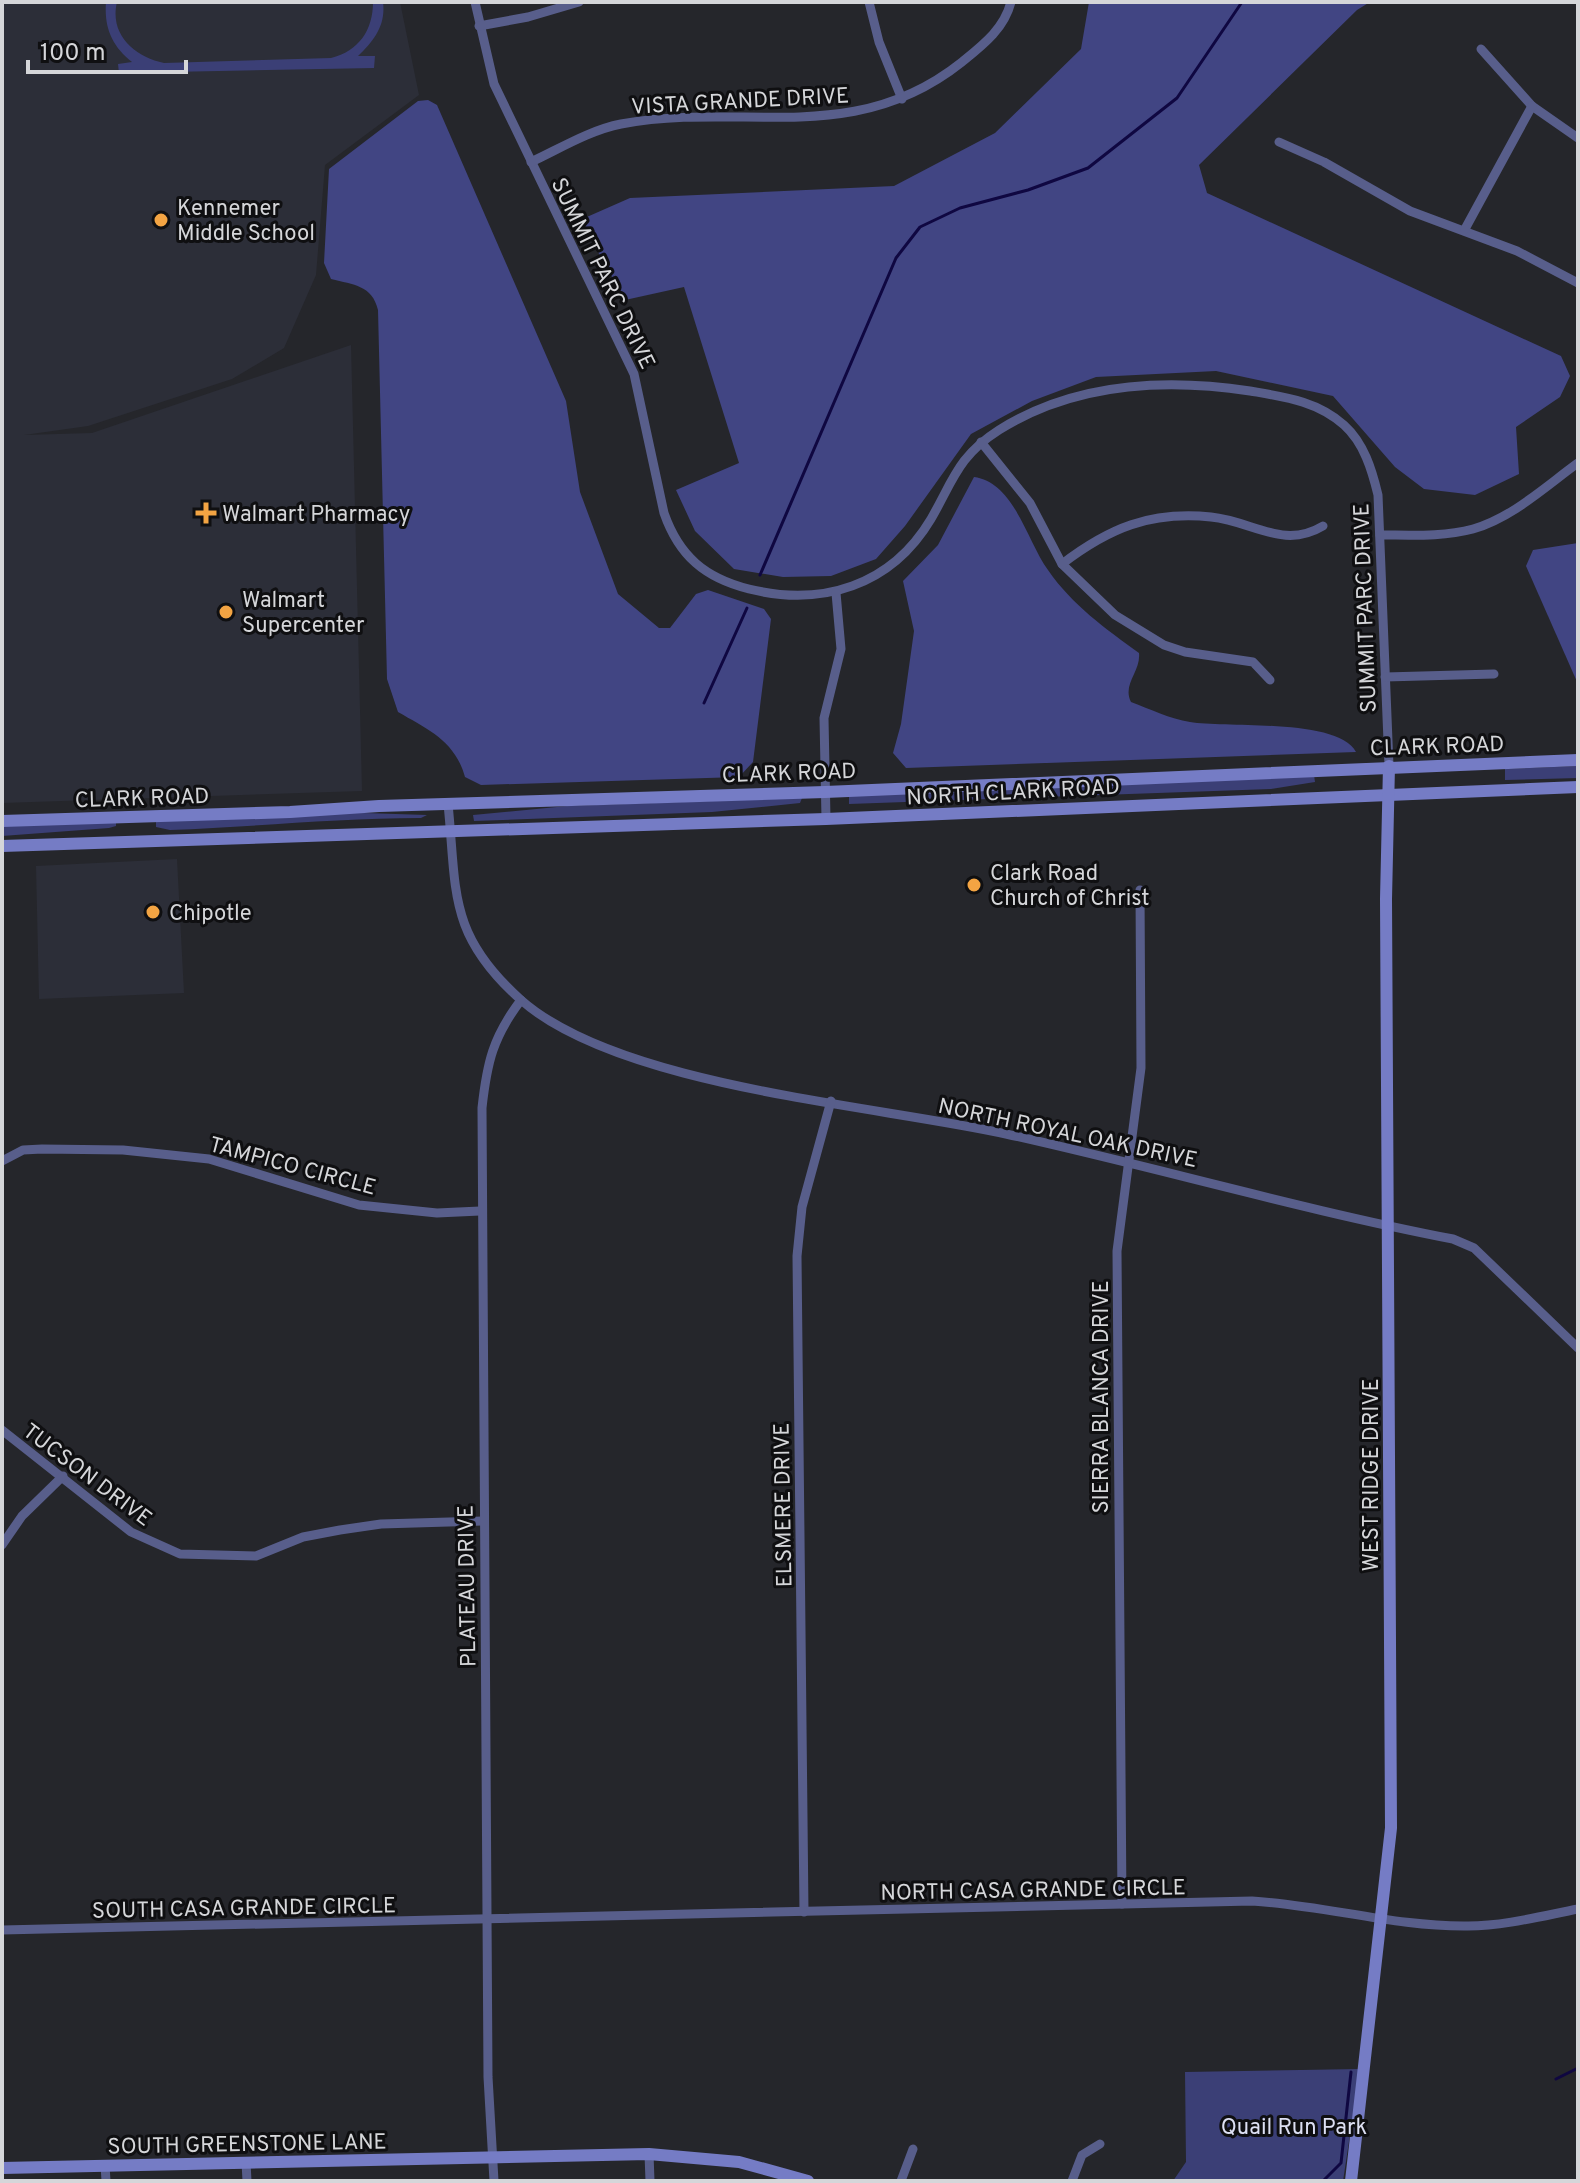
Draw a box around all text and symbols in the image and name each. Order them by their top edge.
scale bar [28,24,186,74]
text: 100 m [40,39,106,69]
street label: VISTA GRANDE DRIVE [631,83,850,122]
street label: SUMMIT PARC DRIVE [544,174,660,374]
place label: Kennemer Middle School [177,196,315,248]
marker: Kennemer Middle School [152,211,170,229]
place label: Walmart Pharmacy [222,502,410,529]
street label: SUMMIT PARC DRIVE [1349,503,1384,713]
marker: Walmart Pharmacy [197,504,215,522]
place label: Walmart Supercenter [242,588,365,640]
marker: Walmart Supercenter [217,603,235,621]
street label: CLARK ROAD [1369,732,1505,763]
street label: CLARK ROAD [721,759,857,790]
street label: NORTH CLARK ROAD [906,774,1121,813]
street label: CLARK ROAD [74,784,210,815]
place label: Clark Road Church of Christ [990,861,1150,913]
marker: Clark Road Church of Christ [965,876,983,894]
place label: Chipotle [169,901,252,928]
marker: Chipotle [144,903,162,921]
street label: NORTH ROYAL OAK DRIVE [935,1094,1200,1175]
street label: TAMPICO CIRCLE [206,1132,379,1203]
street label: SIERRA BLANCA DRIVE [1089,1280,1116,1514]
street label: WEST RIDGE DRIVE [1359,1378,1386,1572]
street label: TUCSON DRIVE [17,1419,156,1533]
street label: ELSMERE DRIVE [770,1422,799,1588]
street label: PLATEAU DRIVE [454,1505,483,1667]
street label: NORTH CASA GRANDE CIRCLE [880,1875,1186,1908]
street label: SOUTH CASA GRANDE CIRCLE [92,1893,396,1926]
park label: Quail Run Park [1221,2115,1367,2142]
street label: SOUTH GREENSTONE LANE [107,2130,387,2161]

